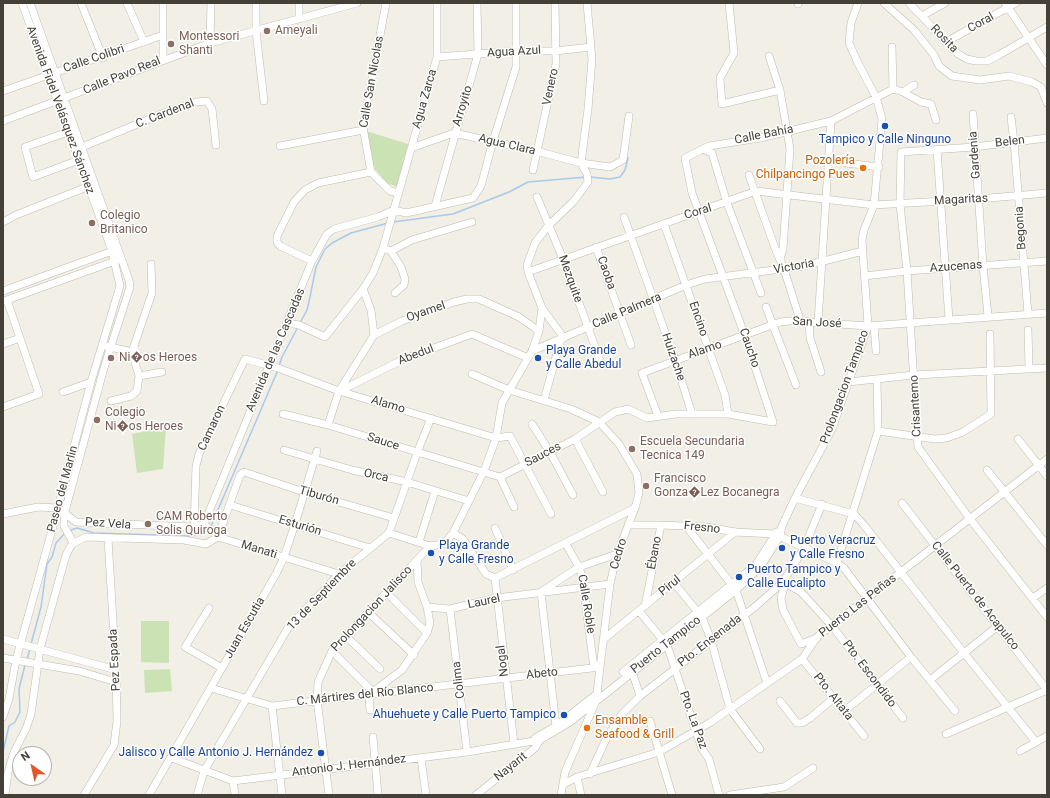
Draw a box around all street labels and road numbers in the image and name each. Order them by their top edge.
street label: Coral [965,10,997,36]
street label: Rosita [927,22,961,56]
street label: Avenida Fidel Velásquez Sánchez [23,24,97,196]
street label: Calle San Nicolas [357,35,387,129]
street label: Calle Colibri [62,42,126,76]
street label: Agua Azul [487,43,541,61]
street label: Calle Pavo Real [81,54,163,98]
street label: Venero [540,67,562,107]
street label: Agua Zarca [410,68,440,130]
street label: Arroyito [450,84,476,128]
street label: C. Cardenal [134,96,196,132]
street label: Calle Bahía [733,122,795,148]
street label: Agua Clara [477,131,537,159]
street label: Gardenia [966,131,984,179]
street label: Belen [994,133,1026,151]
street label: Magaritas [934,191,988,209]
street label: Coral [683,201,713,223]
street label: Begonia [1012,206,1030,250]
street label: Mezquite [555,253,585,305]
street label: Caoba [594,254,618,292]
street label: Victoria [773,256,815,278]
street label: Azucenas [929,258,983,276]
street label: Avenida de las Cascadas [243,286,309,414]
street label: Calle Palmera [590,290,664,332]
street label: Oyamel [405,299,447,325]
street label: Encino [685,300,711,338]
street label: San José [792,315,842,331]
street label: Caucho [736,326,762,370]
street label: Prolongacion Tampico [818,328,872,446]
street label: Huizache [658,331,688,383]
street label: Alamo [686,338,724,362]
street label: Abedul [396,342,436,368]
street label: Crisantemo [907,375,925,437]
street label: Alamo [369,393,407,417]
street label: Camaron [195,403,229,453]
street label: Sauce [365,430,401,454]
street label: Sauces [522,439,564,471]
street label: Paseo del Marlin [45,444,81,534]
street label: Orca [362,466,390,486]
street label: Tiburón [297,483,341,509]
street label: Esturión [277,513,323,539]
street label: Pez Vela [85,515,131,533]
street label: Fresno [683,519,721,537]
street label: Ébano [645,535,665,571]
street label: Cedro [607,537,631,571]
street label: Manati [239,538,279,562]
street label: Calle Puerto de Acapulco [928,539,1022,653]
street label: 13 de Septiembre [284,556,360,634]
street label: Prolongacion Jalisco [329,563,415,655]
street label: Puerto Las Peñas [817,571,899,641]
street label: Calle Roble [574,573,598,635]
street label: Pirul [656,573,684,599]
street label: Laurel [466,592,502,612]
street label: Juan Escutia [222,595,268,661]
street label: Pto. Ensenada [675,612,745,670]
street label: Puerto Tampico [628,613,704,677]
street label: Pez Espada [106,628,124,692]
street label: Pto. Escondido [839,638,899,710]
street label: Nogal [494,644,512,678]
street label: Colima [450,660,468,700]
street label: Abeto [526,665,558,683]
street label: Pto. Altata [810,670,856,724]
street label: C. Mártires del Río Blanco [296,681,434,709]
street label: Pto. La Paz [676,689,710,751]
street label: Nayarit [492,749,530,785]
street label: Antonio J. Hernández [291,752,407,780]

